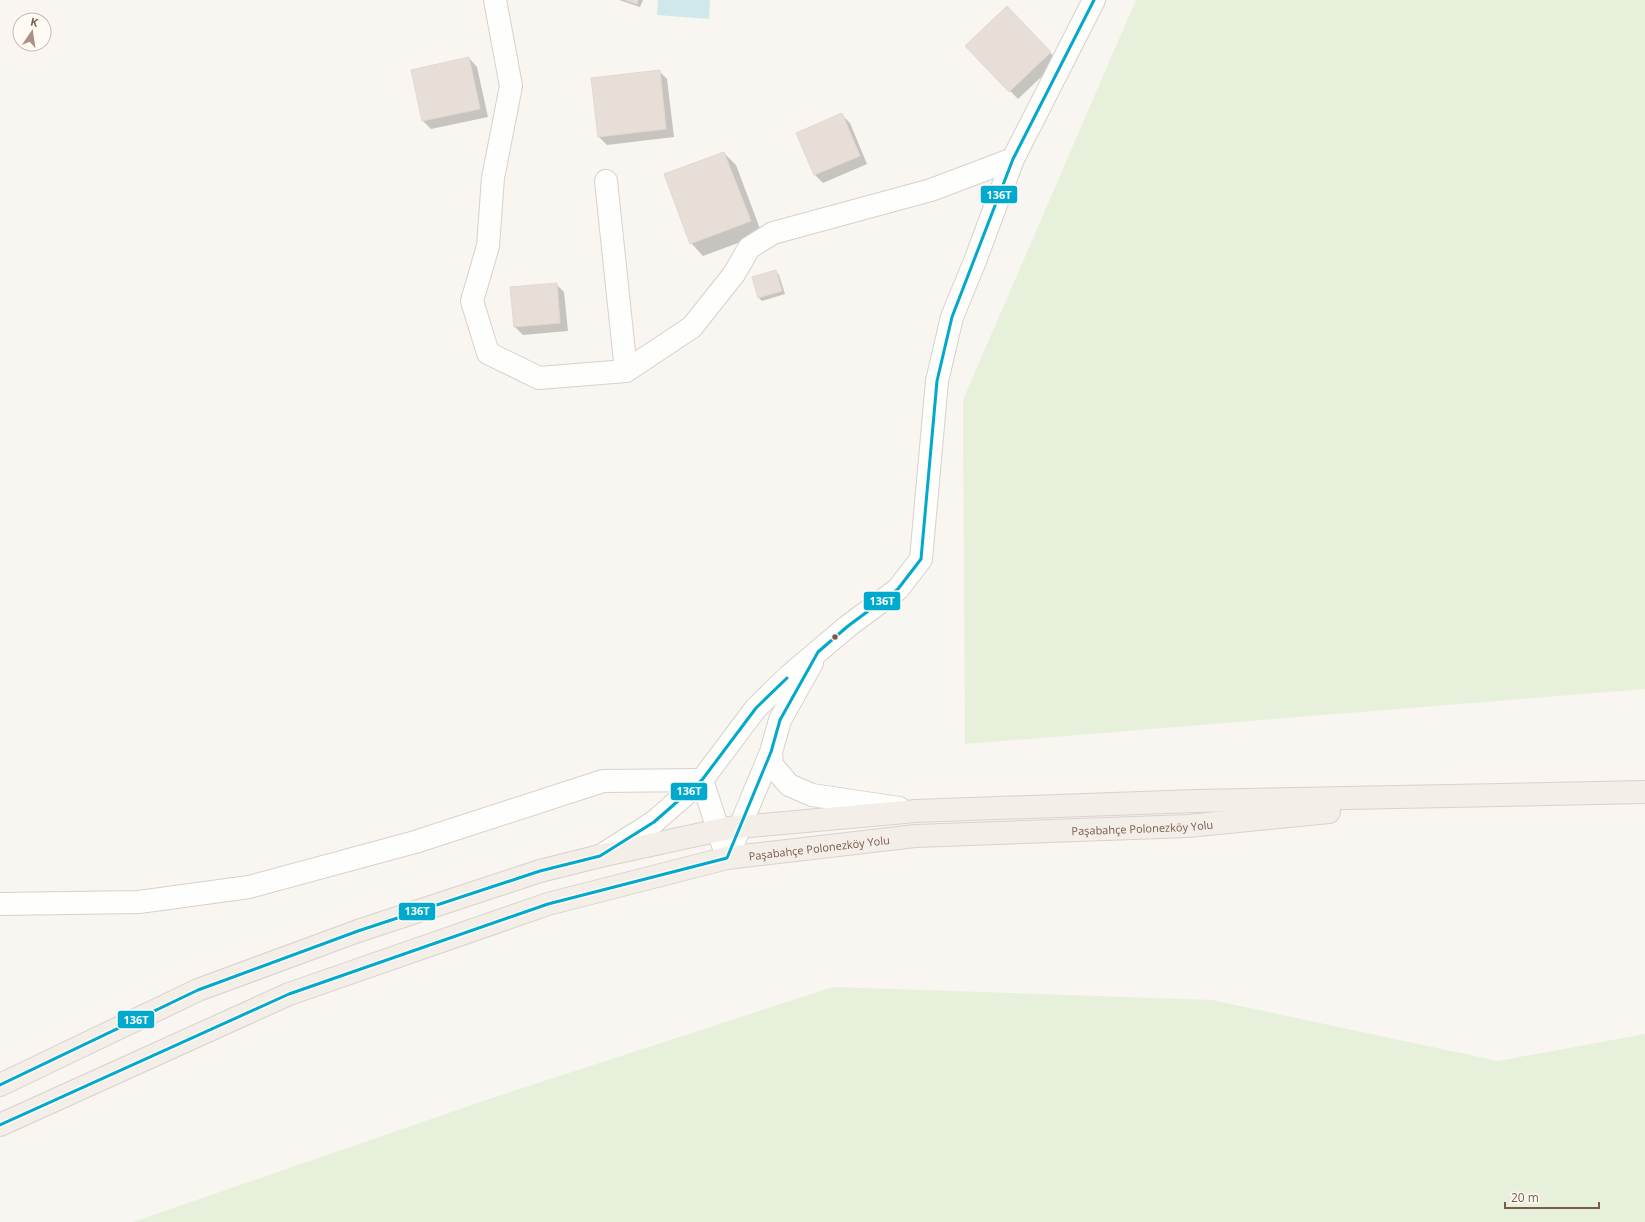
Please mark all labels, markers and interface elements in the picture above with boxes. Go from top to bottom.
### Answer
north arrow [12,12,52,52]
text: K [29,14,40,30]
line badge: 136T [980,185,1018,204]
text: 136T [986,187,1012,202]
line badge: 136T [863,591,901,611]
text: 136T [869,593,895,608]
unlabelled marker [830,632,840,642]
line badge: 136T [670,782,708,801]
text: 136T [676,783,702,798]
street label: Paşabahçe Polonezköy Yolu [1071,816,1214,838]
street label: Paşabahçe Polonezköy Yolu [748,832,890,863]
line badge: 136T [398,902,436,921]
text: 136T [404,903,430,918]
line badge: 136T [117,1010,155,1029]
text: 136T [123,1012,149,1027]
scale bar [1505,1184,1599,1210]
text: 20 m [1511,1189,1539,1206]

